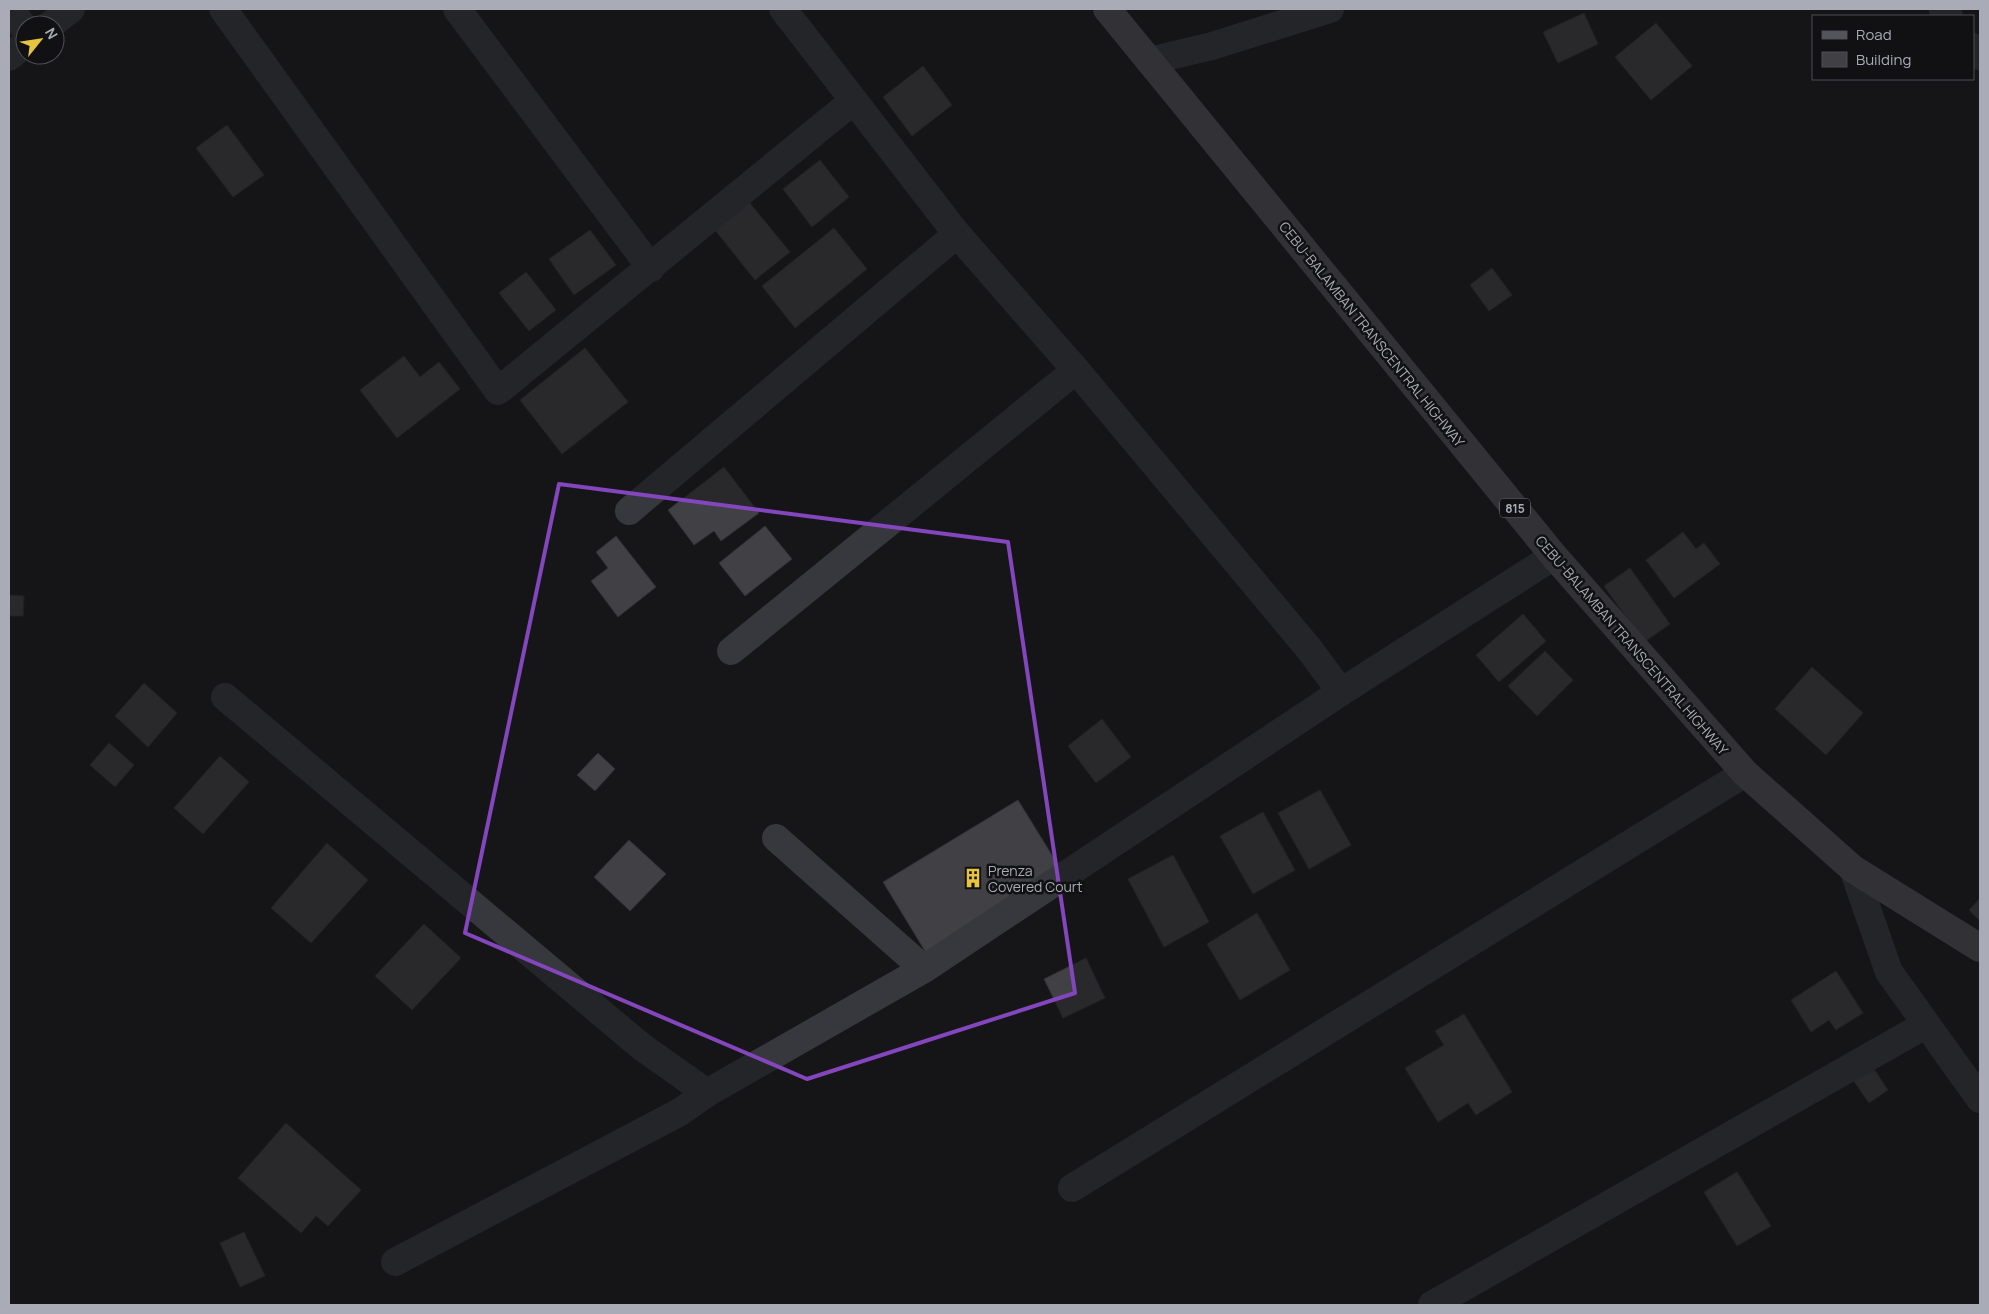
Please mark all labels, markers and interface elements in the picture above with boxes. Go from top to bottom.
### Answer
north arrow [15,15,65,65]
legend [1812,15,1974,80]
text: N [41,24,62,42]
text: Road [1856,24,1892,45]
text: Building [1856,49,1911,70]
street label: CEBU-BALAMBAN TRANSCENTRAL HIGHWAY [1275,217,1469,451]
road number: 815 [1500,498,1530,518]
street label: CEBU-BALAMBAN TRANSCENTRAL HIGHWAY [1531,531,1733,759]
place label: Prenza Covered Court [988,861,1083,896]
building icon: Prenza Covered Court [962,867,984,889]

